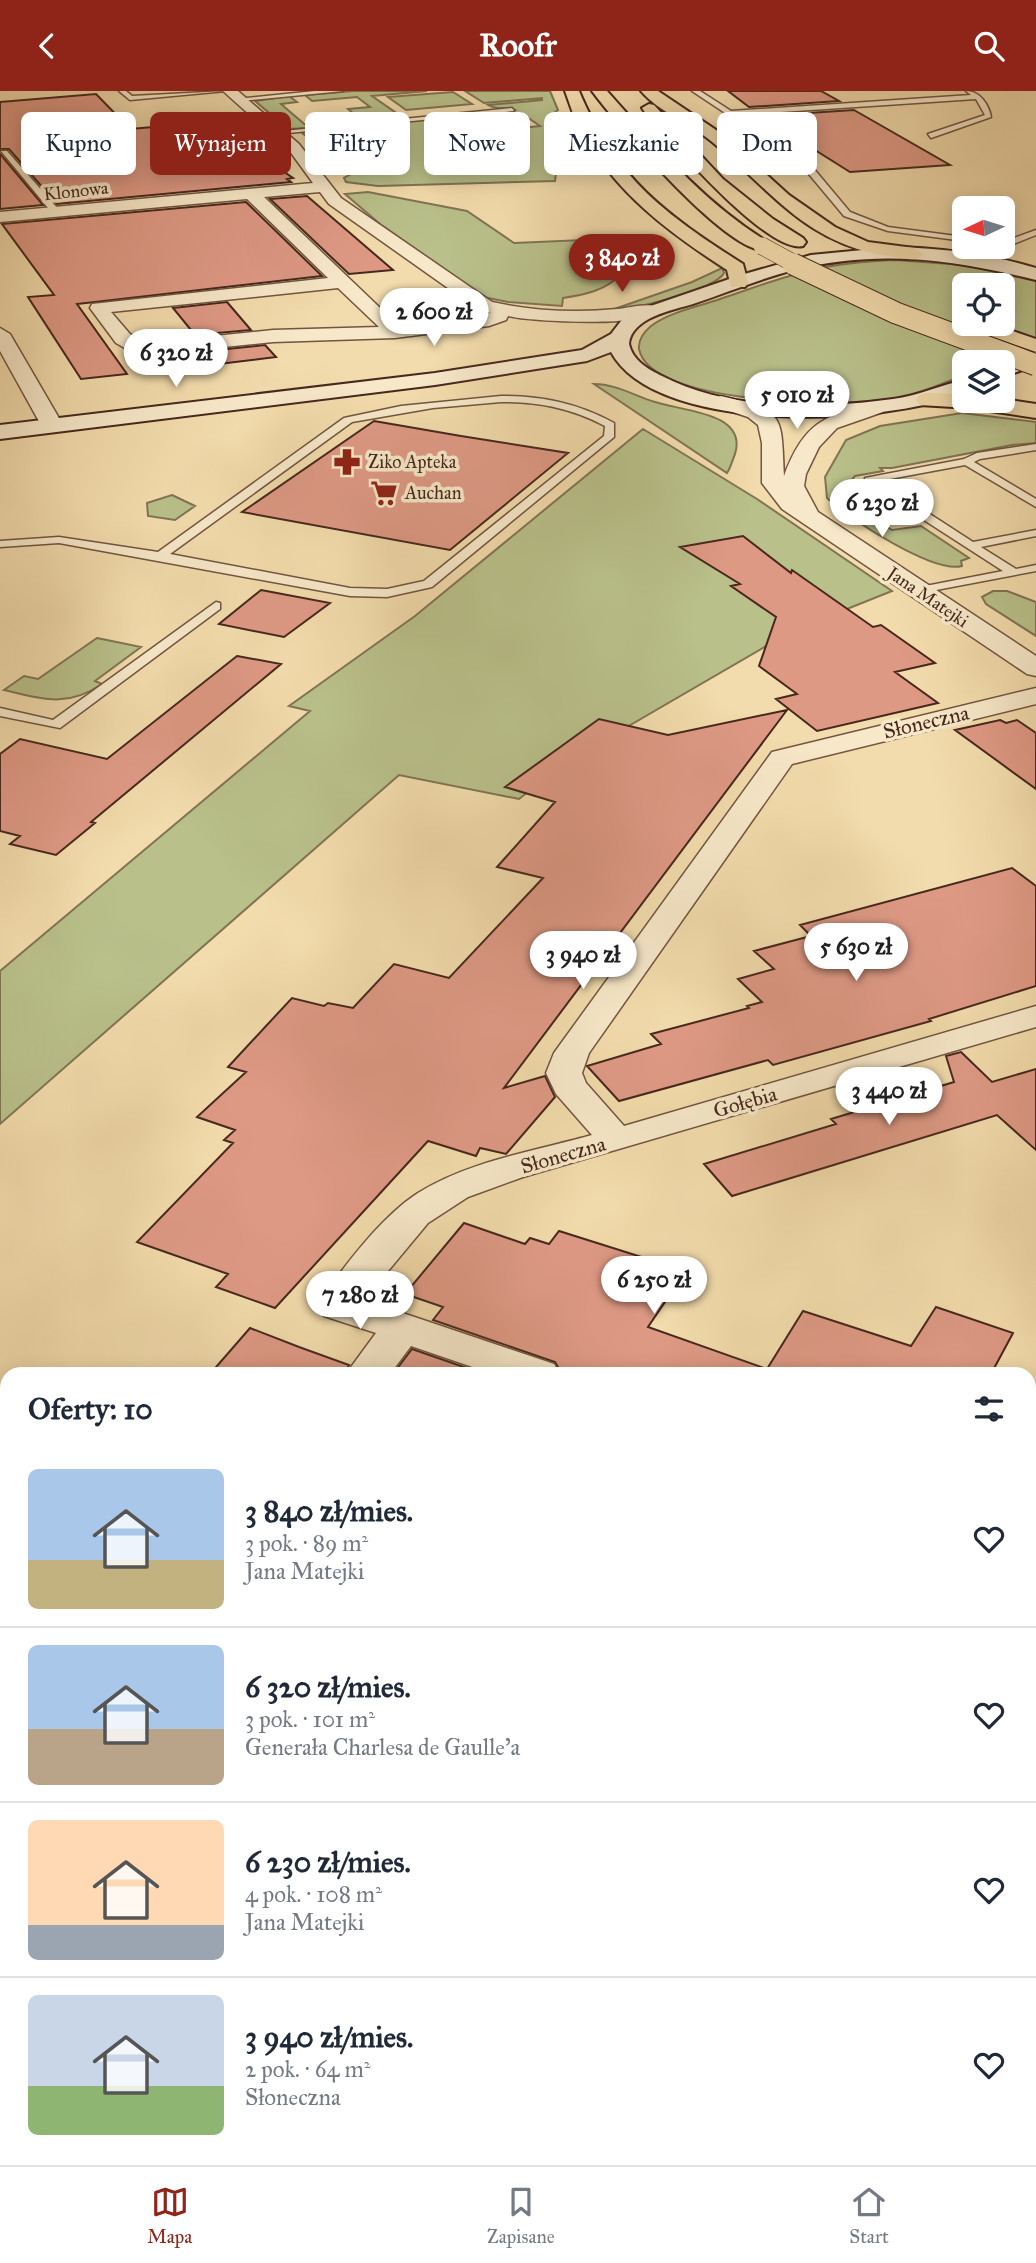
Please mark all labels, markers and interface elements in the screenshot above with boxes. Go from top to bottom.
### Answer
text: Roofr [479,26,557,65]
icon: back [28,27,66,65]
icon: search [970,27,1008,65]
chip: Kupno [21,112,136,175]
chip: Wynajem [150,112,291,175]
chip: Filtry [305,112,410,175]
chip: Nowe [424,112,530,175]
chip: Mieszkanie [544,112,703,175]
chip: Dom [717,112,817,175]
street label: Klonowa [43,177,110,205]
north arrow [952,196,1015,259]
map controls [952,196,1015,413]
pin: 3 840 zł [550,235,694,294]
text: 3 840 zł [585,243,659,271]
button: locate [952,273,1015,336]
pin: 2 600 zł [362,289,506,348]
text: 2 600 zł [396,297,472,325]
pin: 6 320 zł [104,329,248,389]
text: 6 320 zł [140,338,212,366]
button: layers [952,350,1015,413]
pin: 5 010 zł [725,371,869,431]
text: 5 010 zł [760,380,834,408]
pharmacy icon: Ziko Apteka [332,447,362,477]
place label: Ziko Apteka [368,451,457,473]
supermarket icon: Auchan [369,478,399,508]
pin: 6 230 zł [810,479,954,539]
place label: Auchan [404,482,462,504]
text: 6 230 zł [846,488,918,516]
street label: Jana Matejki [881,561,973,633]
street label: Słoneczna [881,699,972,744]
pin: 5 630 zł [784,923,928,983]
pin: 3 940 zł [511,932,655,991]
text: 5 630 zł [820,932,892,960]
text: 3 940 zł [546,940,620,968]
pin: 3 440 zł [817,1067,961,1127]
text: 3 440 zł [852,1076,926,1104]
street label: Gołębia [710,1080,780,1123]
street label: Słoneczna [517,1130,609,1180]
pin: 6 250 zł [582,1257,726,1316]
text: 6 250 zł [617,1265,691,1293]
pin: 7 280 zł [288,1271,432,1331]
text: 7 280 zł [322,1280,398,1308]
icon: filters [970,1390,1008,1428]
text: Oferty: 10 [28,1391,153,1427]
text: 3 840 zł/mies. [245,1493,413,1529]
icon: home [84,1497,168,1581]
icon: heart [970,1520,1008,1558]
text: 3 pok. · 89 m² [245,1529,368,1557]
text: Jana Matejki [245,1557,364,1585]
text: 6 320 zł/mies. [245,1669,411,1705]
icon: home [84,1673,168,1757]
icon: heart [970,1696,1008,1734]
text: 3 pok. · 101 m² [245,1705,375,1733]
text: Generała Charlesa de Gaulle'a [245,1733,520,1761]
text: 6 230 zł/mies. [245,1844,411,1880]
icon: home [84,1848,168,1932]
icon: heart [970,1871,1008,1909]
text: 4 pok. · 108 m² [245,1880,382,1908]
text: Jana Matejki [245,1908,364,1936]
text: 3 940 zł/mies. [245,2019,413,2055]
icon: home [84,2023,168,2107]
icon: heart [970,2046,1008,2084]
text: 2 pok. · 64 m² [245,2055,370,2083]
text: Słoneczna [245,2083,341,2111]
tab: Mapa [147,2183,192,2248]
tab: Zapisane [487,2183,555,2248]
tab: Start [849,2183,889,2248]

